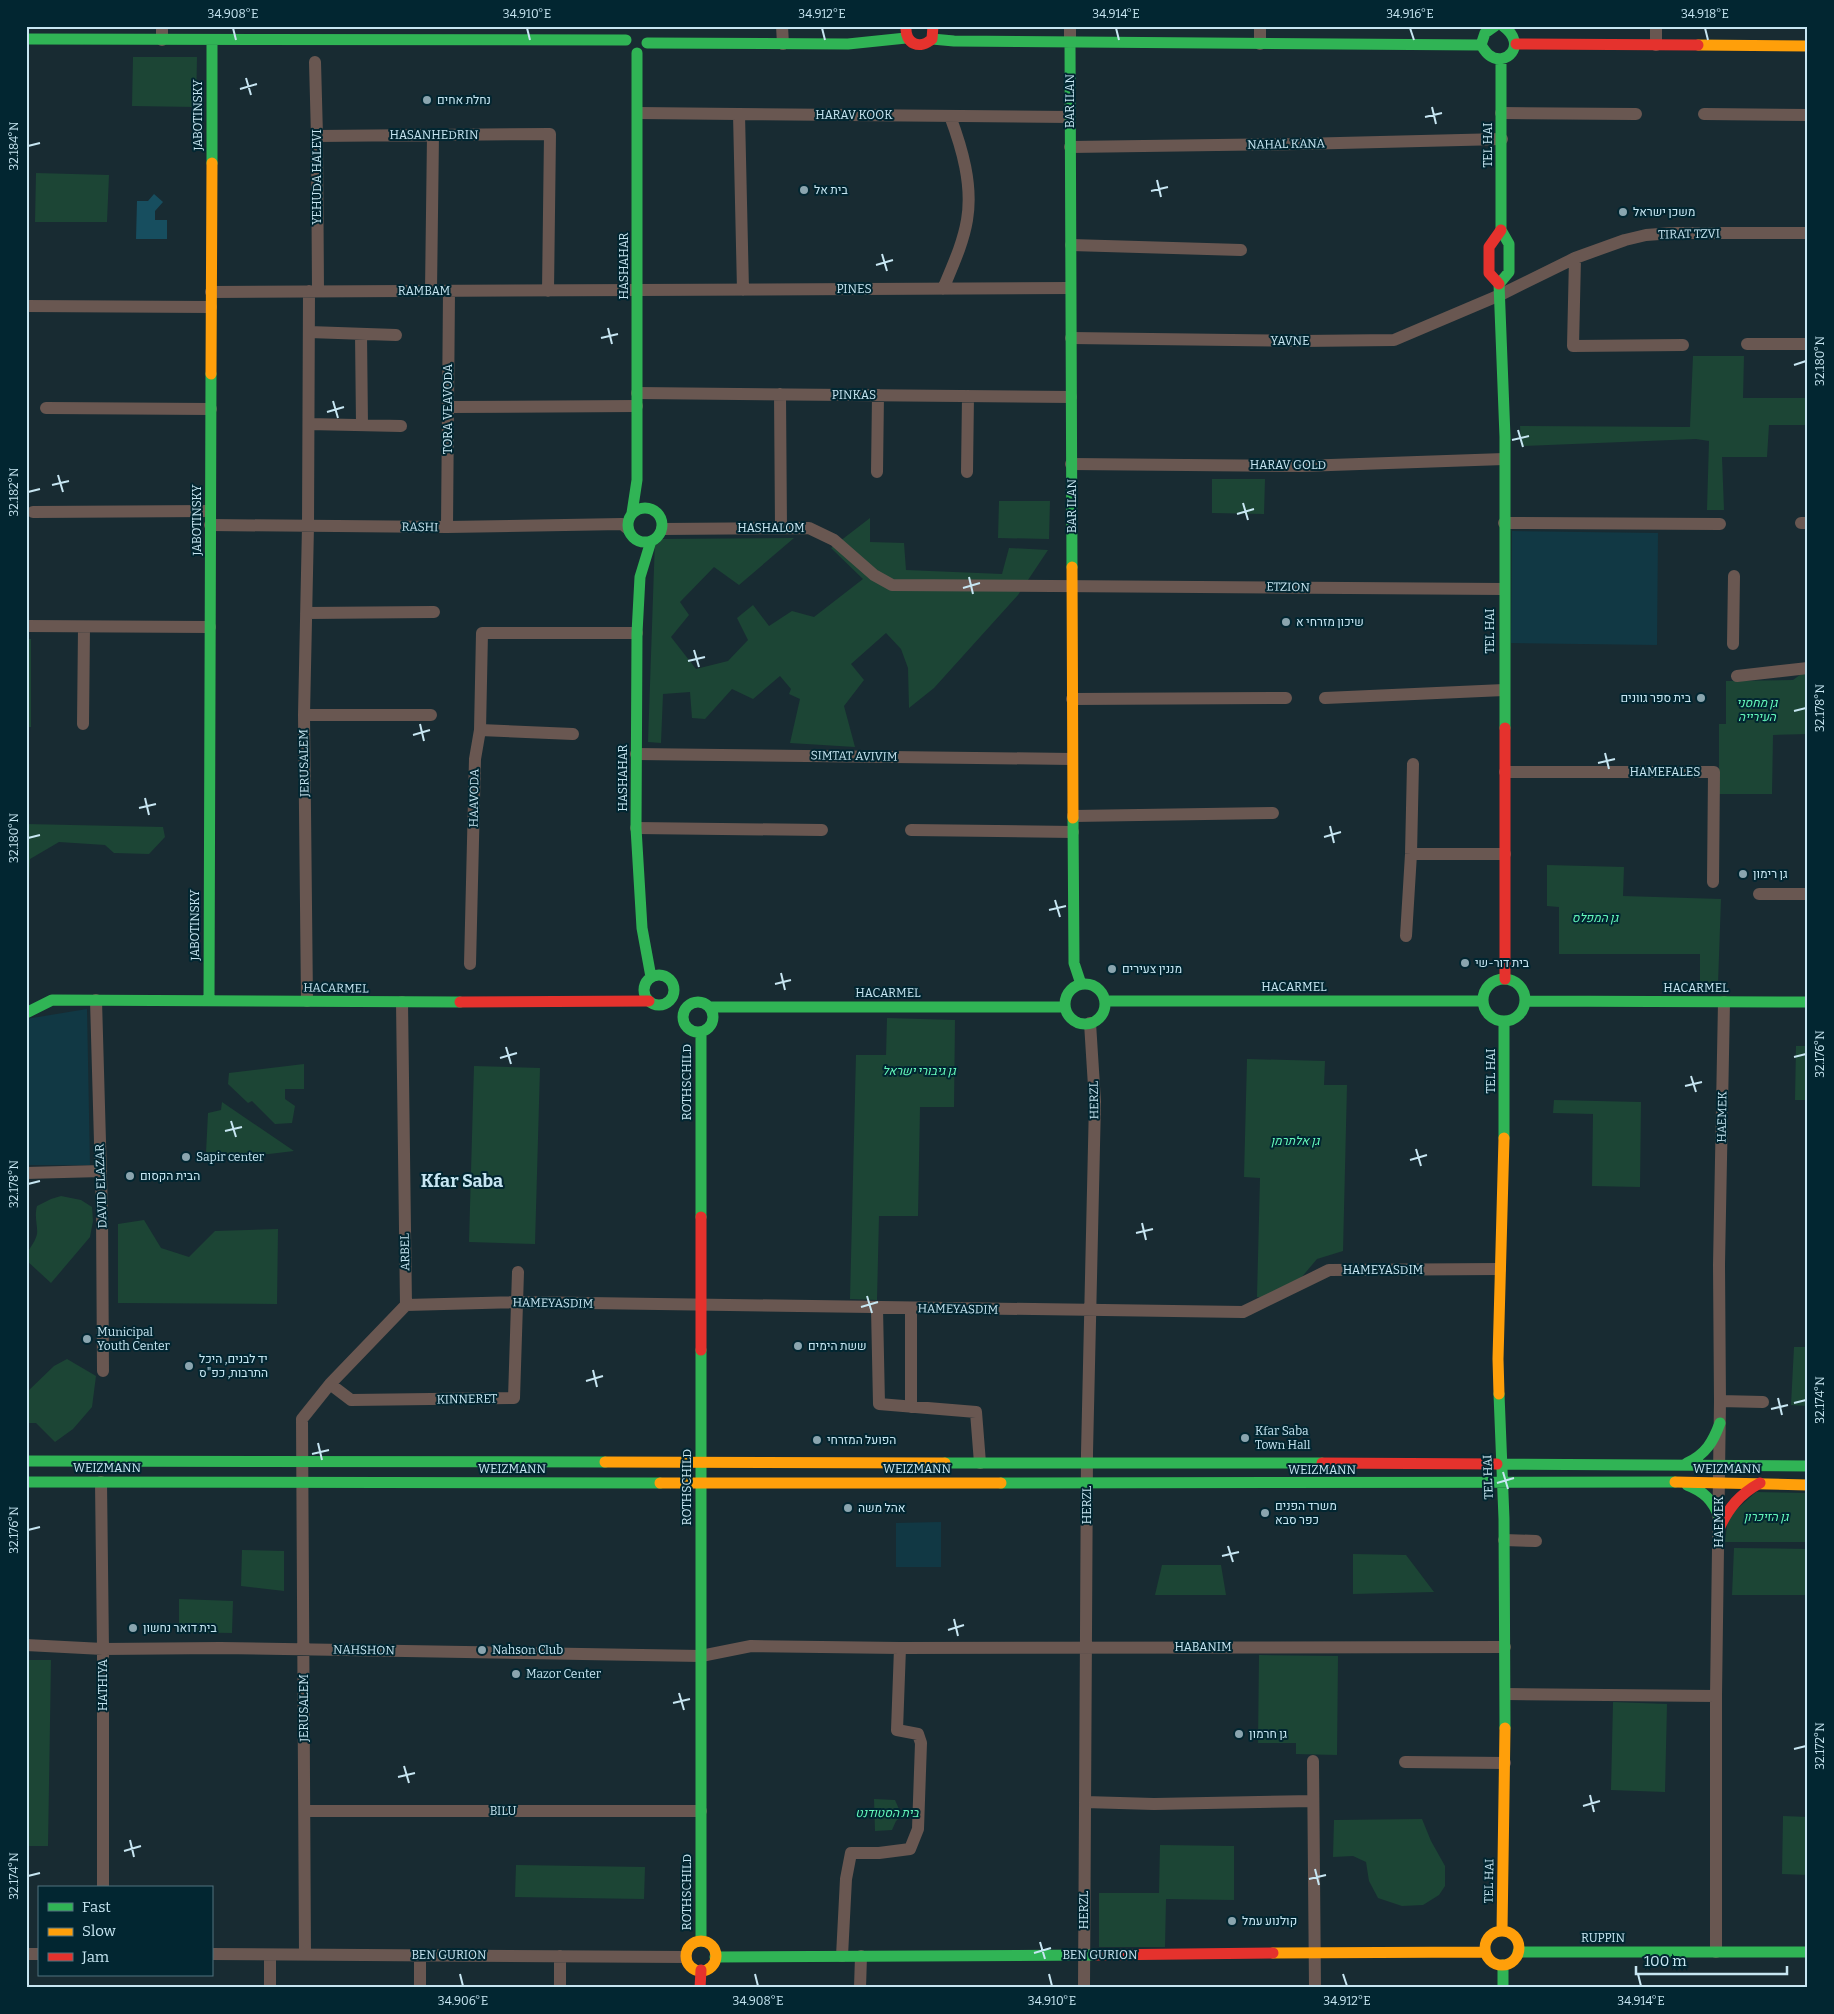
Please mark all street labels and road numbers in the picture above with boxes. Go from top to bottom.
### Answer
street label: BAR ILAN [1063,74,1077,128]
street label: JABOTINSKY [191,79,205,151]
street label: HARAV KOOK [815,108,893,122]
street label: TEL HAI [1481,123,1495,167]
street label: HASANHEDRIN [390,128,479,142]
street label: YEHUDA HALEVI [310,129,324,225]
street label: NAHAL KANA [1247,136,1326,152]
street label: TIRAT TZVI [1658,226,1720,242]
street label: HASHAHAR [617,232,631,299]
street label: PINES [836,282,872,296]
street label: RAMBAM [398,284,451,298]
street label: YAVNE [1270,334,1310,348]
street label: TORA VEAVODA [441,363,455,454]
street label: PINKAS [832,388,876,402]
street label: HARAV GOLD [1250,458,1326,472]
street label: BAR ILAN [1065,479,1079,533]
street label: JABOTINSKY [190,484,204,556]
street label: RASHI [402,520,438,534]
street label: HASHALOM [737,521,805,535]
street label: ETZION [1266,580,1310,594]
street label: TEL HAI [1483,609,1497,653]
street label: JERUSALEM [296,729,312,798]
street label: HASHAHAR [616,744,630,811]
street label: SIMTAT AVIVIM [810,748,898,764]
street label: HAMEFALES [1630,765,1700,779]
street label: HAAVODA [466,768,482,827]
street label: JABOTINSKY [188,889,202,961]
street label: HACARMEL [303,980,369,996]
street label: HACARMEL [1261,980,1327,994]
street label: HACARMEL [1663,981,1729,995]
street label: HACARMEL [855,986,921,1000]
street label: ROTHSCHILD [680,1044,694,1120]
street label: TEL HAI [1484,1049,1498,1093]
street label: HERZL [1087,1080,1101,1119]
street label: HAEMEK [1715,1091,1729,1143]
street label: DAVID ELAZAR [93,1144,109,1228]
street label: ARBEL [398,1233,412,1271]
street label: HAMEYASDIM [1343,1263,1424,1277]
street label: HAMEYASDIM [513,1295,594,1311]
street label: HAMEYASDIM [918,1301,999,1317]
street label: KINNERET [437,1391,497,1407]
street label: ROTHSCHILD [680,1449,694,1525]
street label: TEL HAI [1480,1454,1496,1500]
street label: WEIZMANN [73,1461,142,1475]
street label: WEIZMANN [478,1462,547,1476]
street label: WEIZMANN [883,1462,952,1476]
street label: WEIZMANN [1693,1462,1762,1476]
street label: WEIZMANN [1288,1463,1357,1477]
street label: HERZL [1080,1485,1094,1524]
street label: HAEMEK [1712,1496,1726,1548]
street label: HABANIM [1174,1640,1232,1654]
street label: NAHSHON [333,1642,395,1658]
street label: HATHIYA [96,1658,110,1711]
street label: JERUSALEM [297,1674,311,1743]
street label: BILU [490,1804,516,1818]
street label: ROTHSCHILD [680,1854,694,1930]
street label: TEL HAI [1482,1858,1496,1904]
street label: HERZL [1077,1890,1091,1929]
street label: RUPPIN [1581,1931,1626,1945]
street label: BEN GURION [411,1948,487,1962]
street label: BEN GURION [1062,1948,1138,1962]

